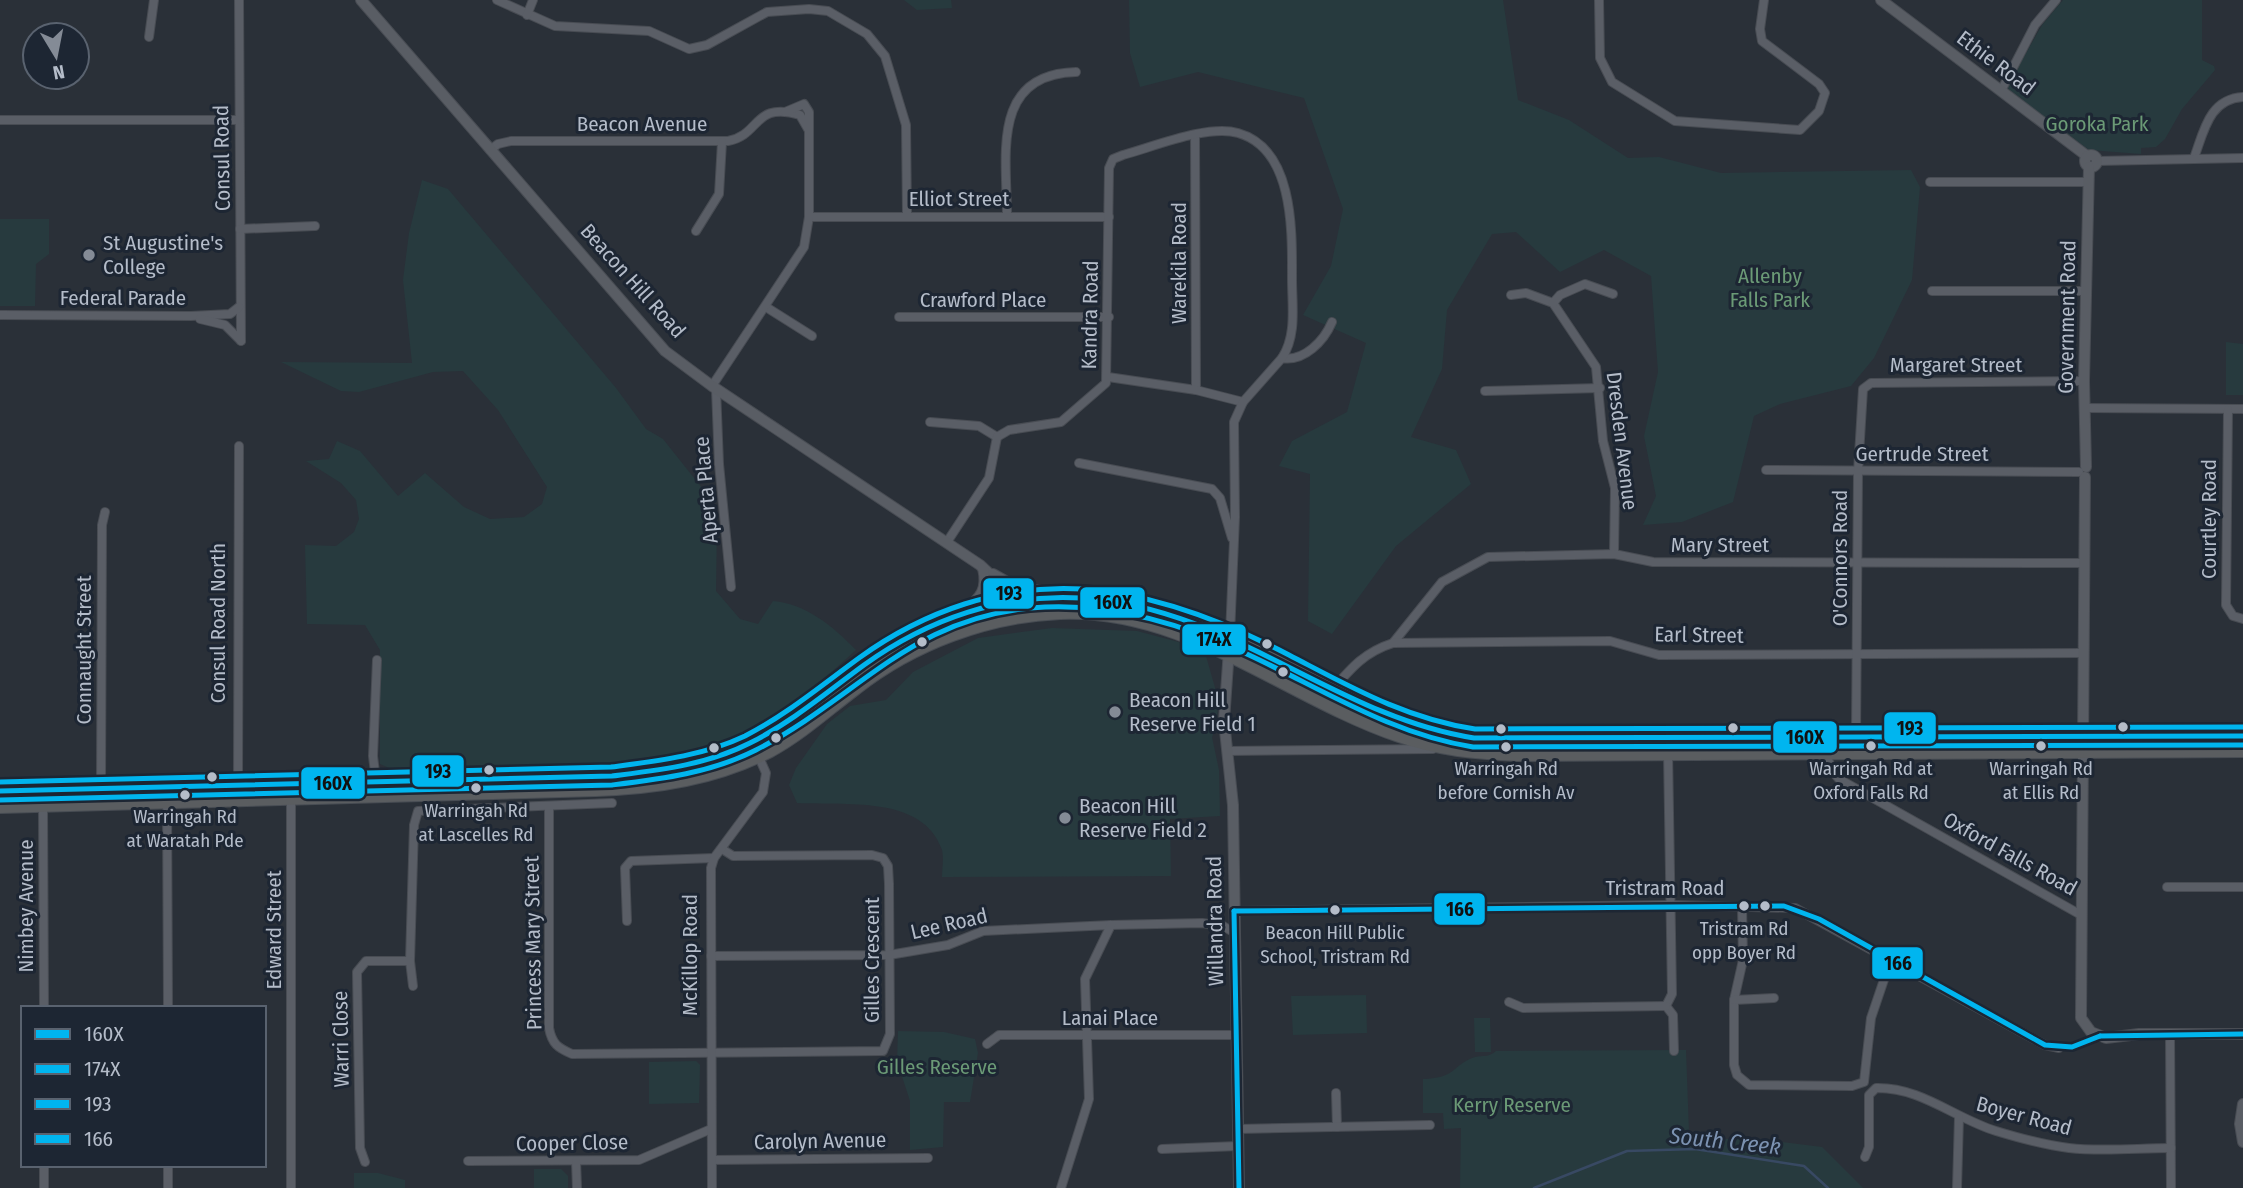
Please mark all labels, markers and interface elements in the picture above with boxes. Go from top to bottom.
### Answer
north arrow [21,21,91,91]
street label: Ethie Road [1952,25,2040,101]
text: N [51,60,66,85]
street label: Consul Road [208,105,236,211]
street label: Beacon Avenue [577,111,707,137]
park label: Goroka Park [2046,111,2149,137]
street label: Elliot Street [909,186,1009,212]
street label: Warekila Road [1166,202,1192,324]
street label: Beacon Hill Road [575,218,691,344]
place label: St Augustine's College [103,230,223,280]
street label: Government Road [2053,240,2081,394]
marker: St Augustine's College [81,247,97,263]
street label: Kandra Road [1076,260,1104,370]
park label: Allenby Falls Park [1730,263,1810,313]
street label: Federal Parade [60,285,186,311]
street label: Crawford Place [920,287,1046,313]
street label: Margaret Street [1890,352,2022,378]
street label: Dresden Avenue [1601,370,1643,512]
street label: Aperta Place [688,435,724,545]
street label: Gertrude Street [1855,441,1989,467]
street label: Courtley Road [2196,459,2222,579]
street label: O'Connors Road [1827,490,1853,626]
street label: Mary Street [1671,532,1769,558]
street label: Consul Road North [205,543,231,703]
street label: Connaught Street [71,575,97,725]
line badge: 193 [982,577,1035,610]
text: 193 [996,582,1022,605]
line badge: 160X [1079,586,1146,619]
text: 160X [1094,591,1133,614]
street label: Earl Street [1654,621,1744,649]
line badge: 174X [1181,623,1247,656]
text: 174X [1196,628,1233,651]
unlabelled marker [915,635,929,649]
unlabelled marker [1260,637,1274,651]
unlabelled marker [1276,665,1290,679]
place label: Beacon Hill Reserve Field 1 [1129,687,1256,737]
marker: Beacon Hill Reserve Field 1 [1107,704,1123,720]
line badge: 193 [1883,711,1937,745]
text: 193 [1897,717,1923,740]
line badge: 160X [1772,720,1838,754]
unlabelled marker [2116,720,2130,734]
unlabelled marker [1726,721,1740,735]
unlabelled marker [1494,722,1508,736]
text: 160X [1786,726,1825,749]
unlabelled marker [769,731,783,745]
marker: Warringah Rd at Oxford Falls Rd [1864,739,1878,753]
marker: Warringah Rd at Ellis Rd [2034,739,2048,753]
marker: Warringah Rd before Cornish Av [1499,740,1513,754]
unlabelled marker [707,741,721,755]
line badge: 193 [411,754,465,788]
place label: Warringah Rd before Cornish Av [1438,757,1575,804]
place label: Warringah Rd at Oxford Falls Rd [1809,757,1934,804]
place label: Warringah Rd at Ellis Rd [1989,757,2093,804]
text: 193 [425,760,451,783]
unlabelled marker [482,763,496,777]
line badge: 160X [300,766,366,800]
unlabelled marker [205,770,219,784]
text: 160X [314,772,353,795]
marker: Warringah Rd at Lascelles Rd [469,781,483,795]
marker: Warringah Rd at Waratah Pde [178,788,192,802]
place label: Beacon Hill Reserve Field 2 [1079,793,1207,843]
place label: Warringah Rd at Lascelles Rd [419,799,533,846]
place label: Warringah Rd at Waratah Pde [126,805,244,852]
street label: Oxford Falls Road [1939,807,2081,901]
marker: Beacon Hill Reserve Field 2 [1057,810,1073,826]
street label: Nimbey Avenue [13,839,39,973]
street label: Princess Mary Street [518,855,548,1030]
street label: Willandra Road [1201,856,1229,986]
street label: Edward Street [261,870,287,990]
street label: Tristram Road [1605,875,1725,901]
line badge: 166 [1433,892,1486,926]
street label: McKillop Road [677,894,703,1016]
street label: Gilles Crescent [859,897,885,1023]
text: 166 [1446,898,1474,921]
marker: Tristram Rd opp Boyer Rd [1737,899,1751,913]
unlabelled marker [1758,899,1772,913]
street label: Lee Road [908,903,990,945]
marker: Beacon Hill Public School, Tristram Rd [1328,903,1342,917]
place label: Tristram Rd opp Boyer Rd [1692,917,1796,964]
place label: Beacon Hill Public School, Tristram Rd [1260,921,1410,968]
line badge: 166 [1871,946,1924,980]
text: 166 [1884,952,1912,975]
street label: Warri Close [327,990,355,1088]
street label: Lanai Place [1062,1005,1158,1031]
legend [21,1006,266,1167]
text: 160X [84,1021,124,1047]
park label: Gilles Reserve [877,1054,997,1080]
text: 174X [84,1056,121,1082]
text: 193 [84,1091,111,1117]
street label: Boyer Road [1973,1091,2075,1141]
park label: Kerry Reserve [1453,1092,1571,1118]
water label: South Creek [1667,1121,1782,1161]
text: 166 [84,1126,113,1152]
street label: Carolyn Avenue [754,1127,886,1155]
street label: Cooper Close [516,1129,628,1157]

